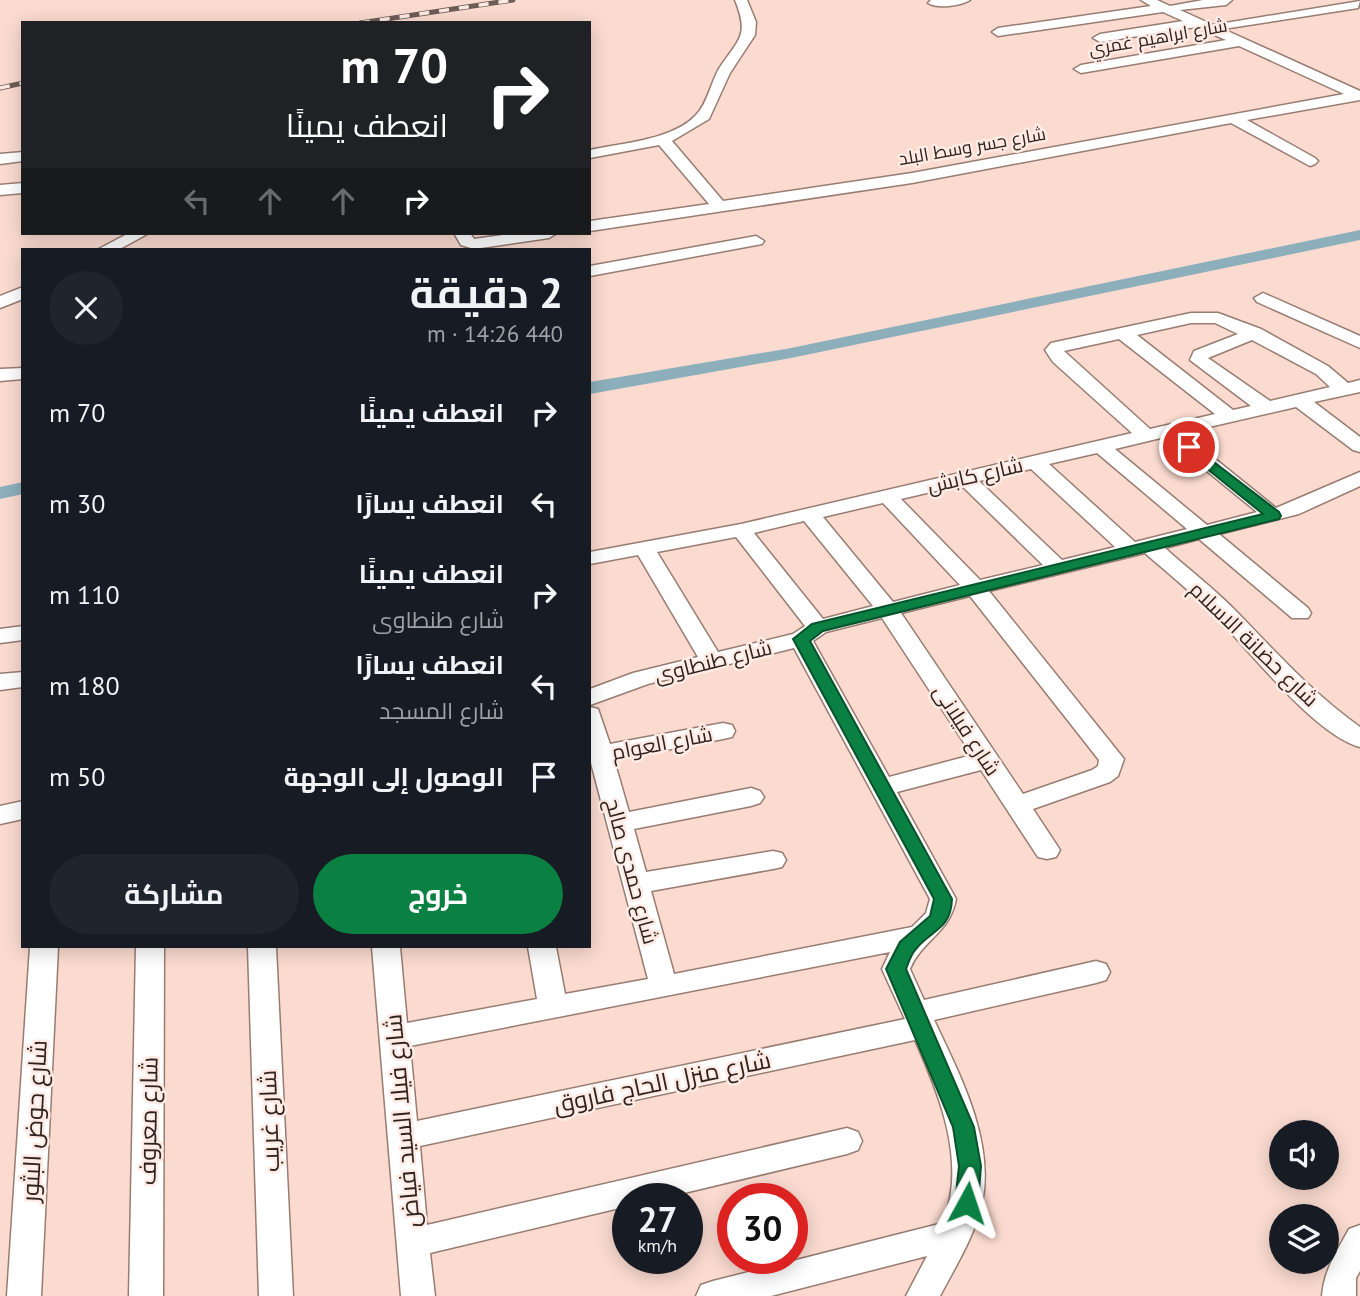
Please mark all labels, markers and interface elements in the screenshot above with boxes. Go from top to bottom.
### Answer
street label: شارع ابراهيم غمري [1087,14,1230,63]
text: 70 m [341,33,448,97]
icon: right [472,49,563,140]
text: انعطف يمينًا [286,104,448,146]
street label: شارع جسر وسط البلد [897,122,1048,171]
icon: left [178,182,216,220]
icon: ahead [251,182,289,220]
icon: ahead [324,182,362,220]
icon: right [397,182,435,220]
text: 2 دقيقة [410,265,563,320]
button: close [49,271,123,345]
text: 440 m · 14:26 [427,319,563,348]
icon: right [525,394,563,432]
text: 70 m [49,396,105,429]
text: انعطف يمينًا [359,396,504,429]
pin [1159,417,1219,477]
icon: arrive [1170,428,1208,466]
street label: شارع كابش [925,451,1026,500]
icon: left [525,485,563,523]
text: 30 m [49,487,105,520]
text: انعطف يسارًا [356,487,504,520]
text: انعطف يمينًا [359,557,504,590]
icon: right [525,576,563,614]
street label: شارع حضانة الاسلام [1183,576,1324,713]
text: 110 m [49,578,120,611]
text: شارع طنطاوى [372,605,504,634]
street label: شارع طنطاوى [651,633,775,690]
text: انعطف يسارًا [356,648,504,681]
icon: left [525,667,563,705]
text: 180 m [49,669,120,702]
street label: شارع فيلانى [927,679,1006,781]
text: شارع المسجد [379,696,504,725]
street label: شارع العوام [609,720,715,767]
icon: arrive [525,758,563,796]
text: 50 m [49,760,105,793]
text: الوصول إلى الوجهة [284,760,504,793]
street label: شارع حمدى صالح [599,795,664,947]
button: مشاركة [49,854,299,934]
button: خروج [313,854,563,934]
street label: شارع فيلا السيد فياض [377,1013,428,1229]
street label: شارع حوض البثور [14,1039,55,1205]
street label: شارع منزل الحاج فاروق [550,1044,774,1121]
street label: شارع معروف [131,1056,166,1186]
street label: شارع غريب [252,1069,287,1173]
map controls [1269,1120,1339,1274]
button: sound [1269,1120,1339,1190]
position arrow [930,1166,1004,1240]
speed limit sign: 30 [717,1183,808,1274]
text: 27 [638,1196,677,1242]
button: layers [1269,1204,1339,1274]
text: km/h [638,1234,677,1257]

